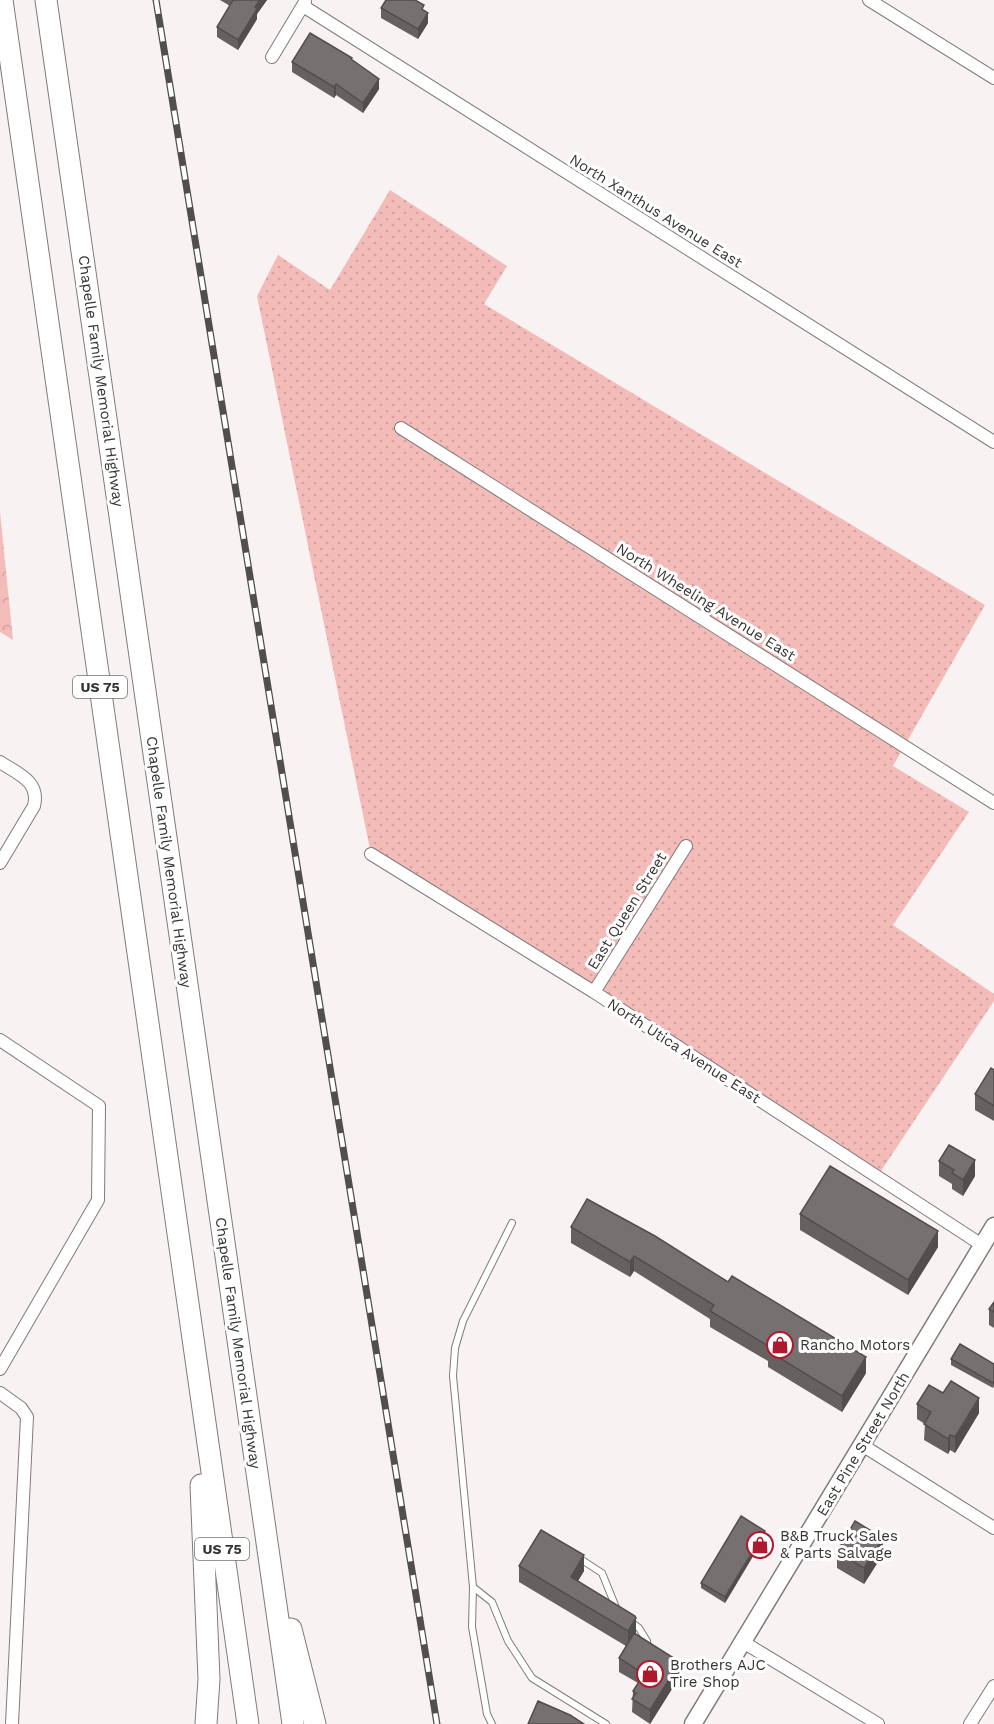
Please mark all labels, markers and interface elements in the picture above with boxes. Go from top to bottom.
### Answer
street label: North Xanthus Avenue East [566,150,746,272]
street label: Chapelle Family Memorial Highway [74,254,128,508]
street label: North Wheeling Avenue East [613,539,799,665]
road number: US 75 [73,676,127,698]
street label: Chapelle Family Memorial Highway [142,735,196,989]
street label: East Queen Street [584,849,671,973]
street label: North Utica Avenue East [604,995,764,1108]
street label: Chapelle Family Memorial Highway [211,1216,265,1470]
shop icon: Rancho Motors [765,1330,795,1360]
place label: Rancho Motors [800,1336,910,1354]
street label: East Pine Street North [813,1369,913,1519]
place label: B&B Truck Sales & Parts Salvage [780,1527,898,1562]
shop icon: B&B Truck Sales & Parts Salvage [745,1530,775,1560]
road number: US 75 [195,1538,249,1560]
place label: Brothers AJC Tire Shop [670,1656,766,1691]
shop icon: Brothers AJC Tire Shop [635,1659,665,1689]

